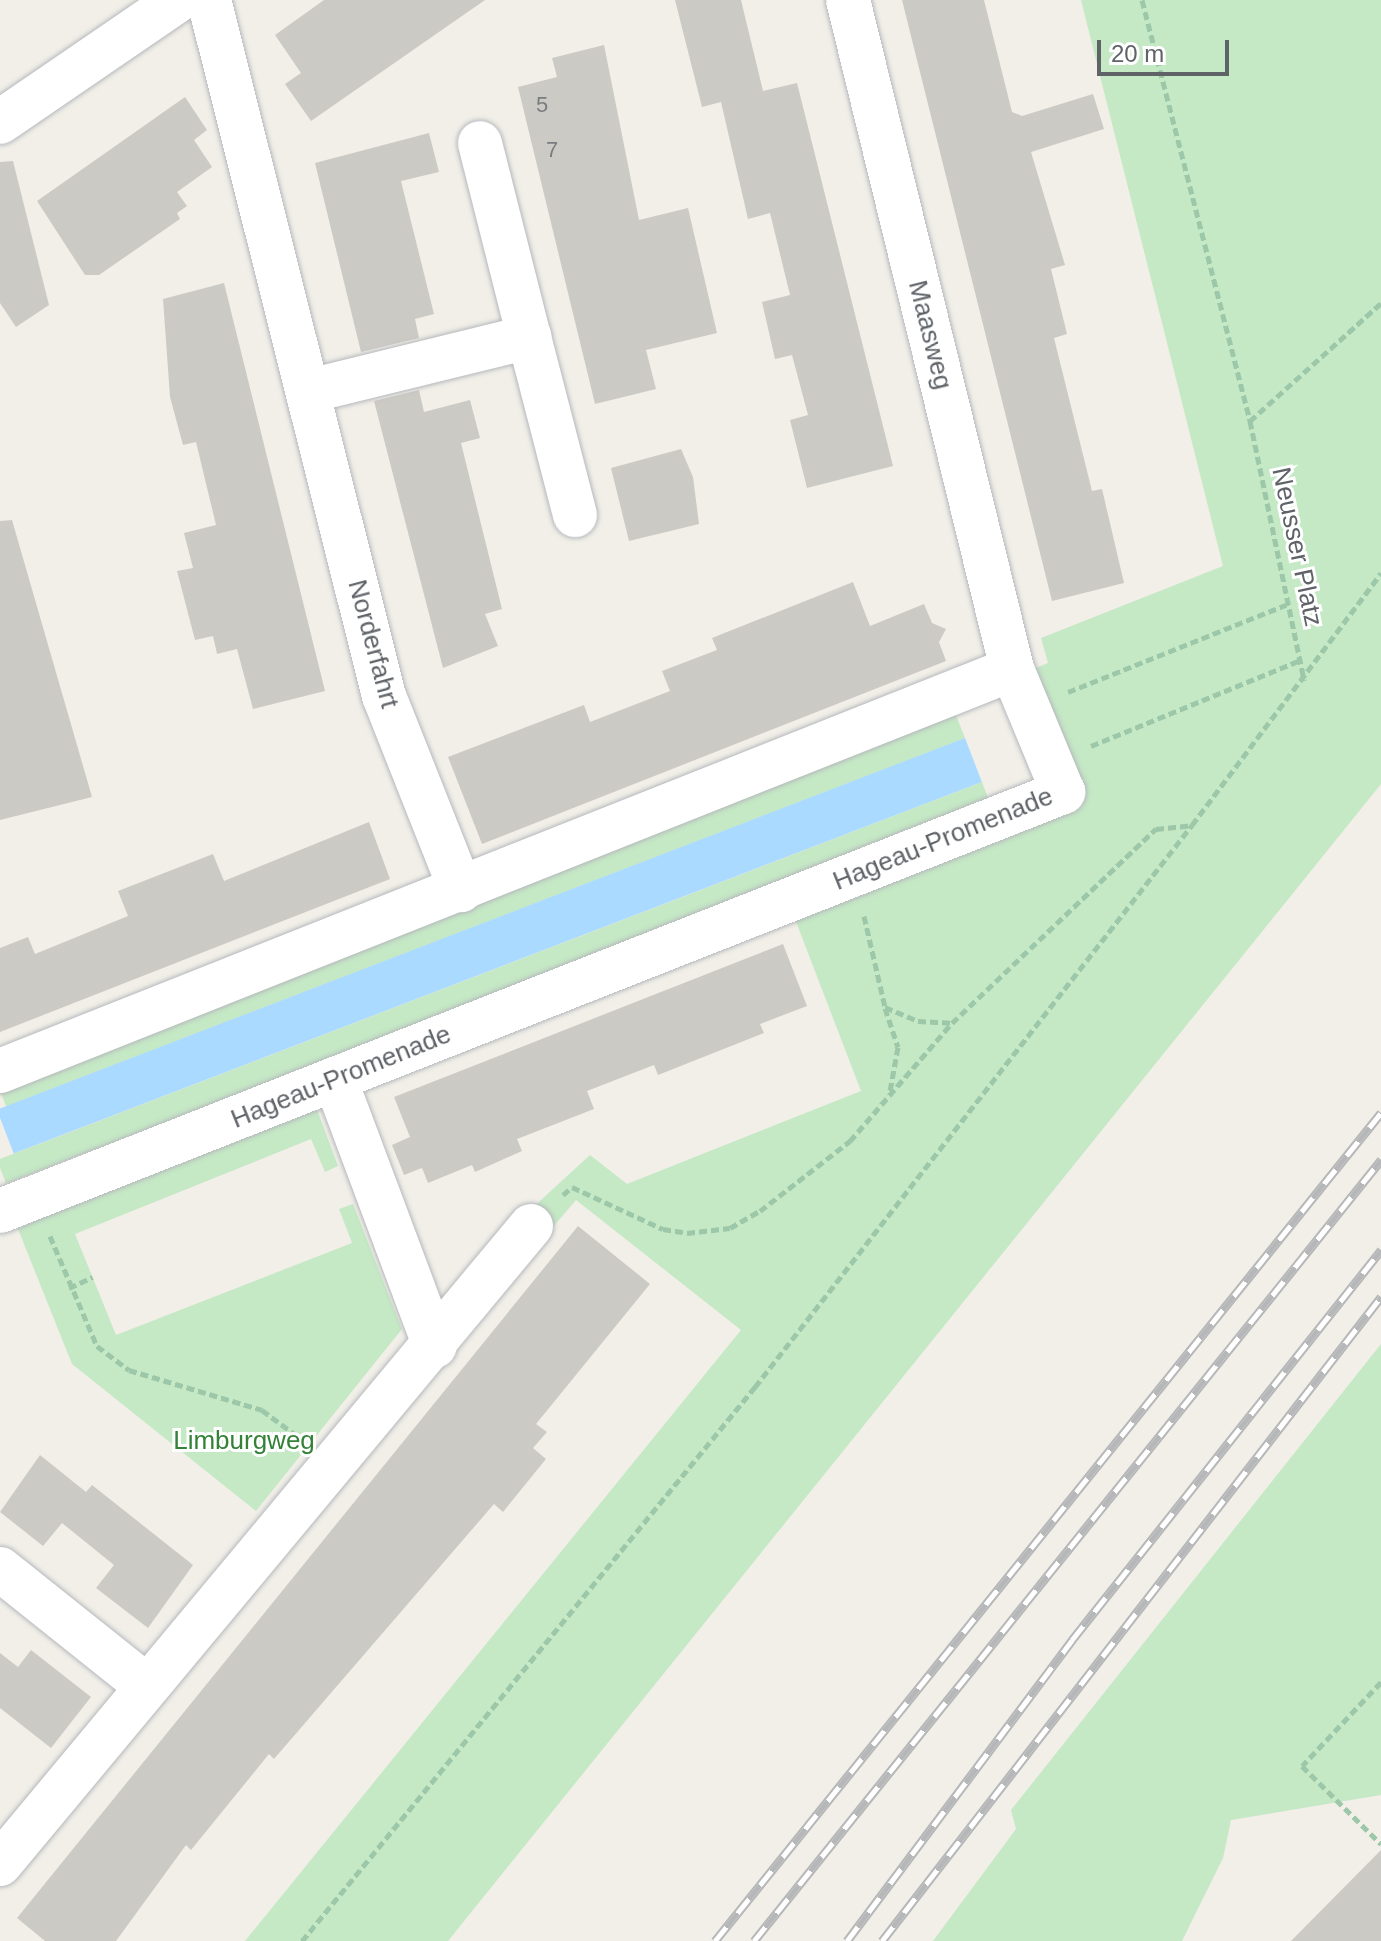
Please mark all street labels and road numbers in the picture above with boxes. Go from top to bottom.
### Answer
street label: Maasweg [901,277,959,393]
street label: Neusser Platz [1265,465,1329,629]
street label: Norderfahrt [341,576,405,712]
street label: Hageau-Promenade [829,781,1057,897]
street label: Hageau-Promenade [227,1019,455,1135]

